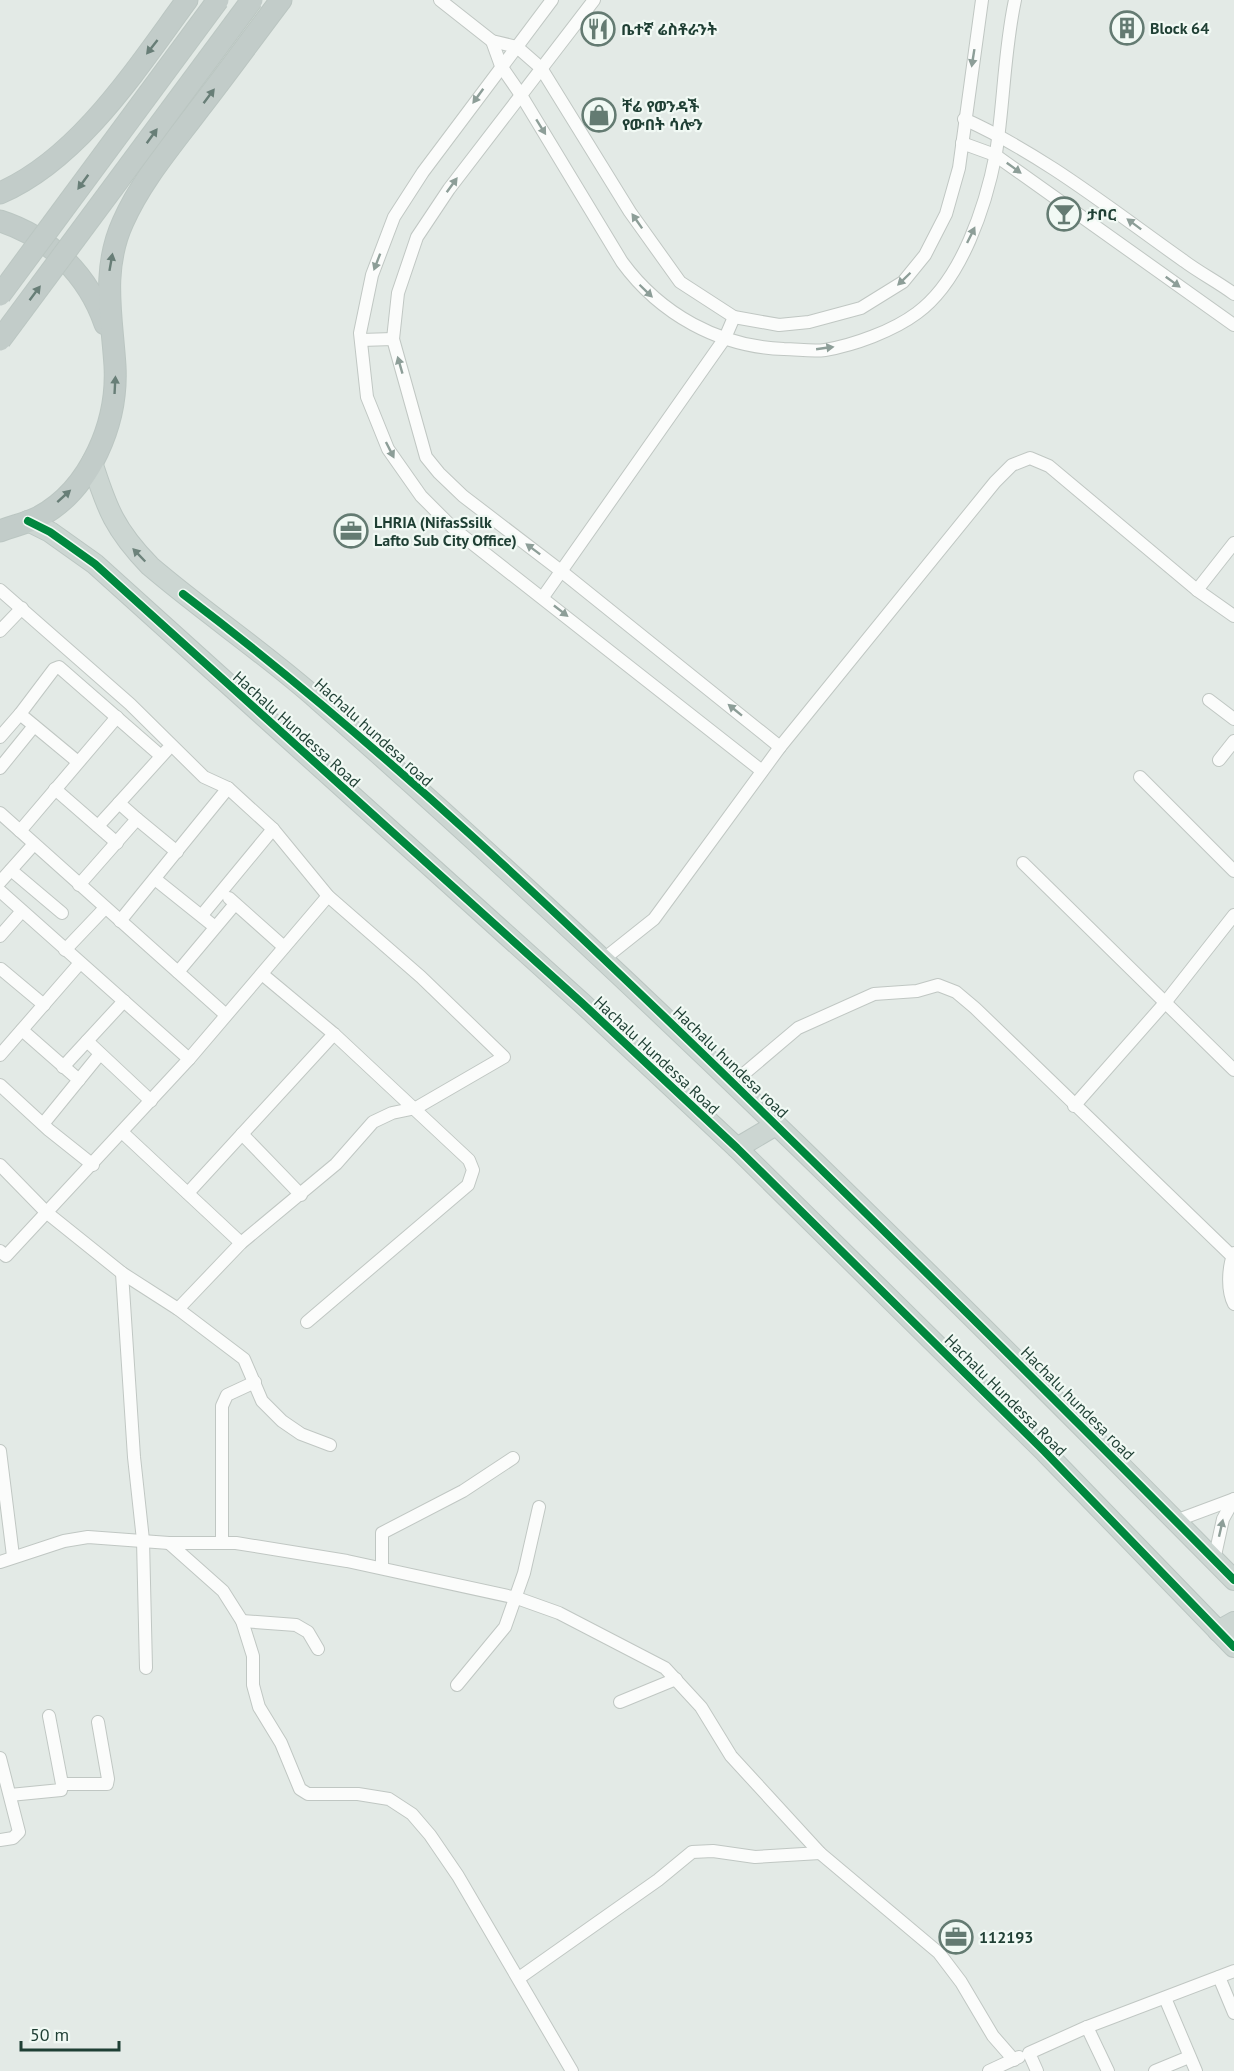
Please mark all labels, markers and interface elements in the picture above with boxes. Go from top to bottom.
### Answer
building icon: Block 64 [1109,10,1145,46]
restaurant icon: ቤተኛ ሬስቶራንት [580,11,616,47]
place label: Block 64 [1150,18,1209,38]
place label: ቤተኛ ሬስቶራንት [621,19,717,39]
one-way arrow [146,39,158,54]
one-way arrow [969,48,978,67]
one-way arrow [203,88,215,104]
one-way arrow [472,88,484,104]
place label: ቸሬ የወንዳች የውበት ሳሎን [622,96,703,134]
shop icon: ቸሬ የወንዳች የውበት ሳሎን [581,97,617,133]
one-way arrow [536,119,547,135]
one-way arrow [145,129,157,144]
one-way arrow [1005,162,1021,174]
one-way arrow [77,174,89,190]
one-way arrow [446,178,458,194]
bar icon: ታቦር [1046,196,1082,232]
place label: ታቦር [1087,204,1117,224]
one-way arrow [631,214,643,230]
one-way arrow [1127,219,1142,231]
one-way arrow [966,226,975,243]
one-way arrow [107,253,116,272]
one-way arrow [372,253,381,271]
one-way arrow [897,272,912,286]
one-way arrow [1165,275,1180,287]
one-way arrow [638,284,652,298]
one-way arrow [29,285,41,300]
one-way arrow [816,344,835,353]
one-way arrow [395,356,404,374]
one-way arrow [110,375,119,394]
one-way arrow [384,441,394,459]
one-way arrow [56,490,71,503]
place label: LHRIA (NifasSsilk Lafto Sub City Office) [374,512,517,550]
office icon: LHRIA (NifasSsilk Lafto Sub City Office) [333,513,369,549]
one-way arrow [525,543,541,556]
one-way arrow [132,548,146,563]
one-way arrow [553,604,568,616]
street label: Hachalu Hundessa Road [229,667,365,791]
street label: Hachalu hundesa road [311,674,437,790]
one-way arrow [727,703,743,716]
street label: Hachalu Hundessa Road [590,992,724,1118]
street label: Hachalu hundesa road [669,1002,793,1122]
street label: Hachalu Hundessa Road [941,1330,1071,1460]
street label: Hachalu hundesa road [1017,1342,1139,1464]
one-way arrow [1217,1518,1226,1537]
office icon: 112193 [938,1919,974,1955]
place label: 112193 [979,1927,1033,1947]
scale bar [21,2014,118,2052]
text: 50 m [30,2023,69,2046]

